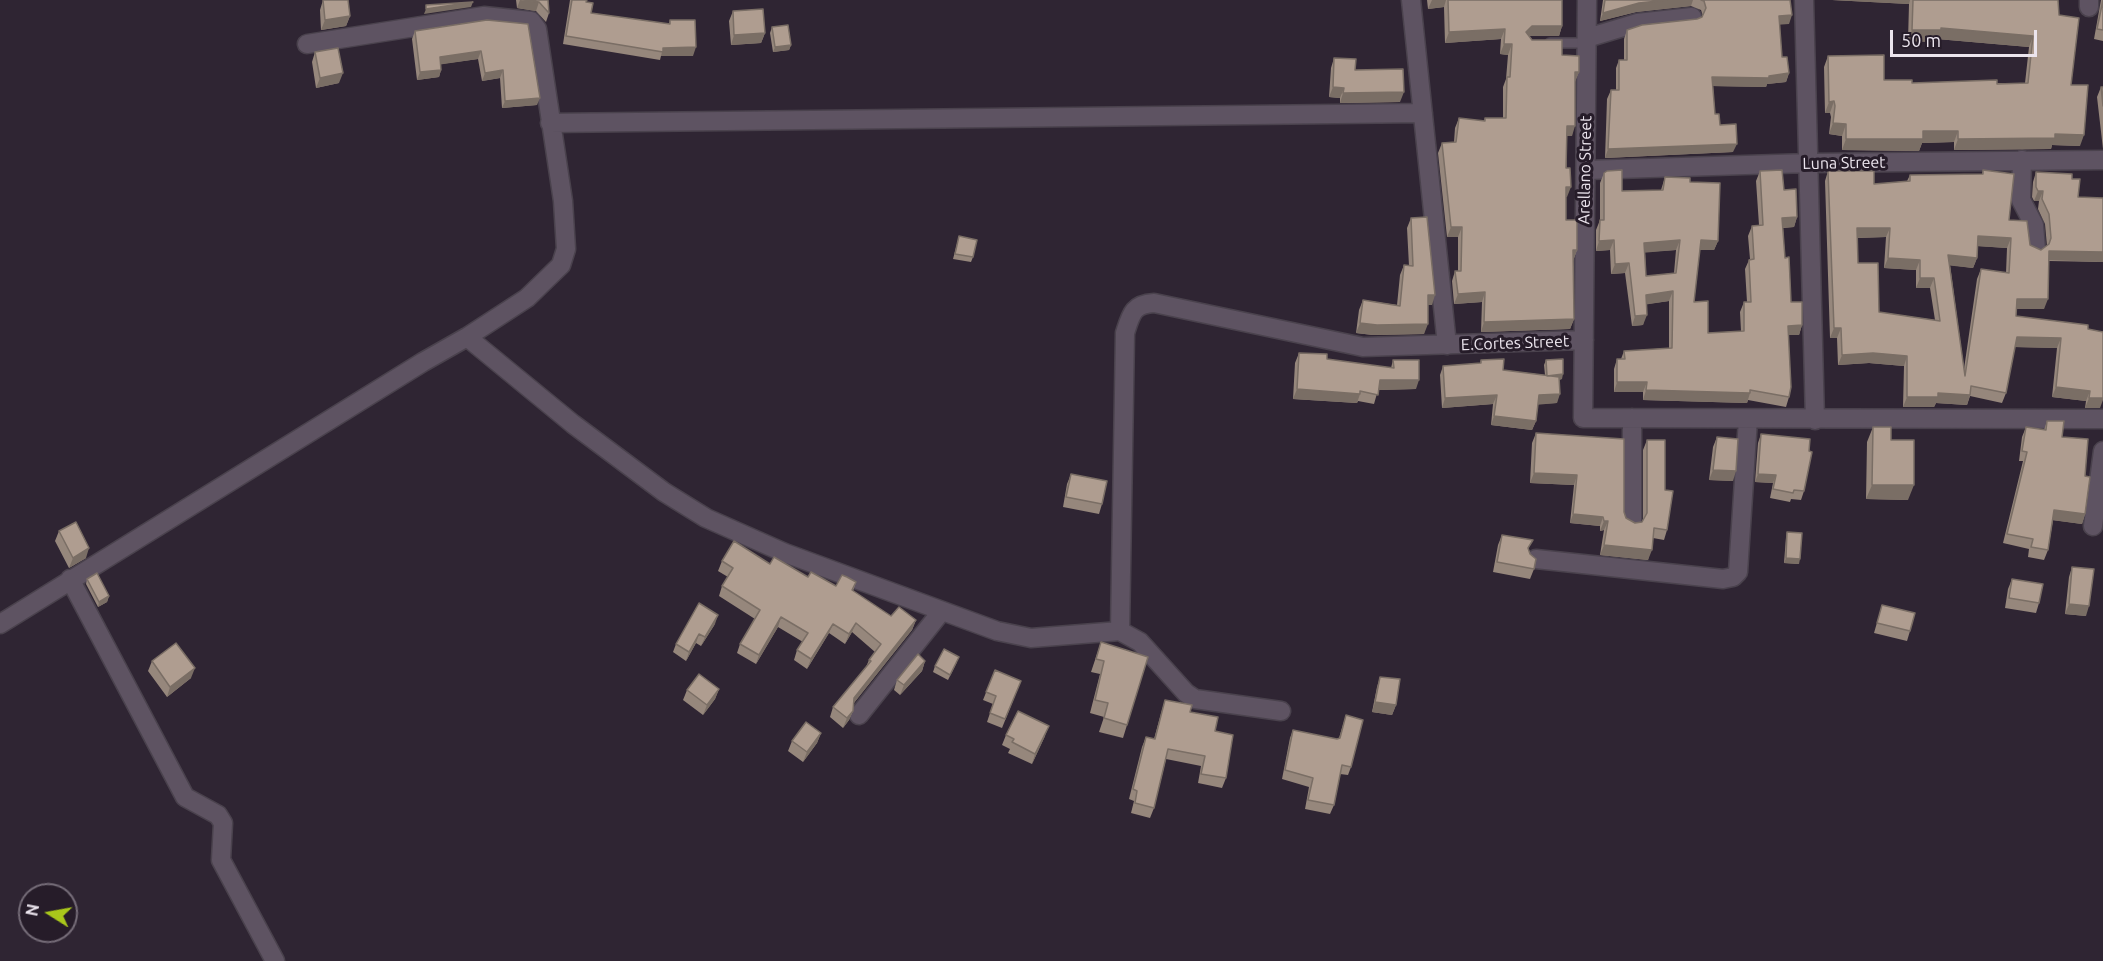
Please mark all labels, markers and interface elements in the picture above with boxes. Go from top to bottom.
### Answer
scale bar [1893,18,2040,56]
text: 50 m [1901,30,1941,50]
street label: Arellano Street [1574,115,1596,225]
street label: Luna Street [1802,153,1886,173]
street label: E.Cortes Street [1461,332,1569,354]
north arrow [18,883,78,943]
text: N [22,902,42,918]

